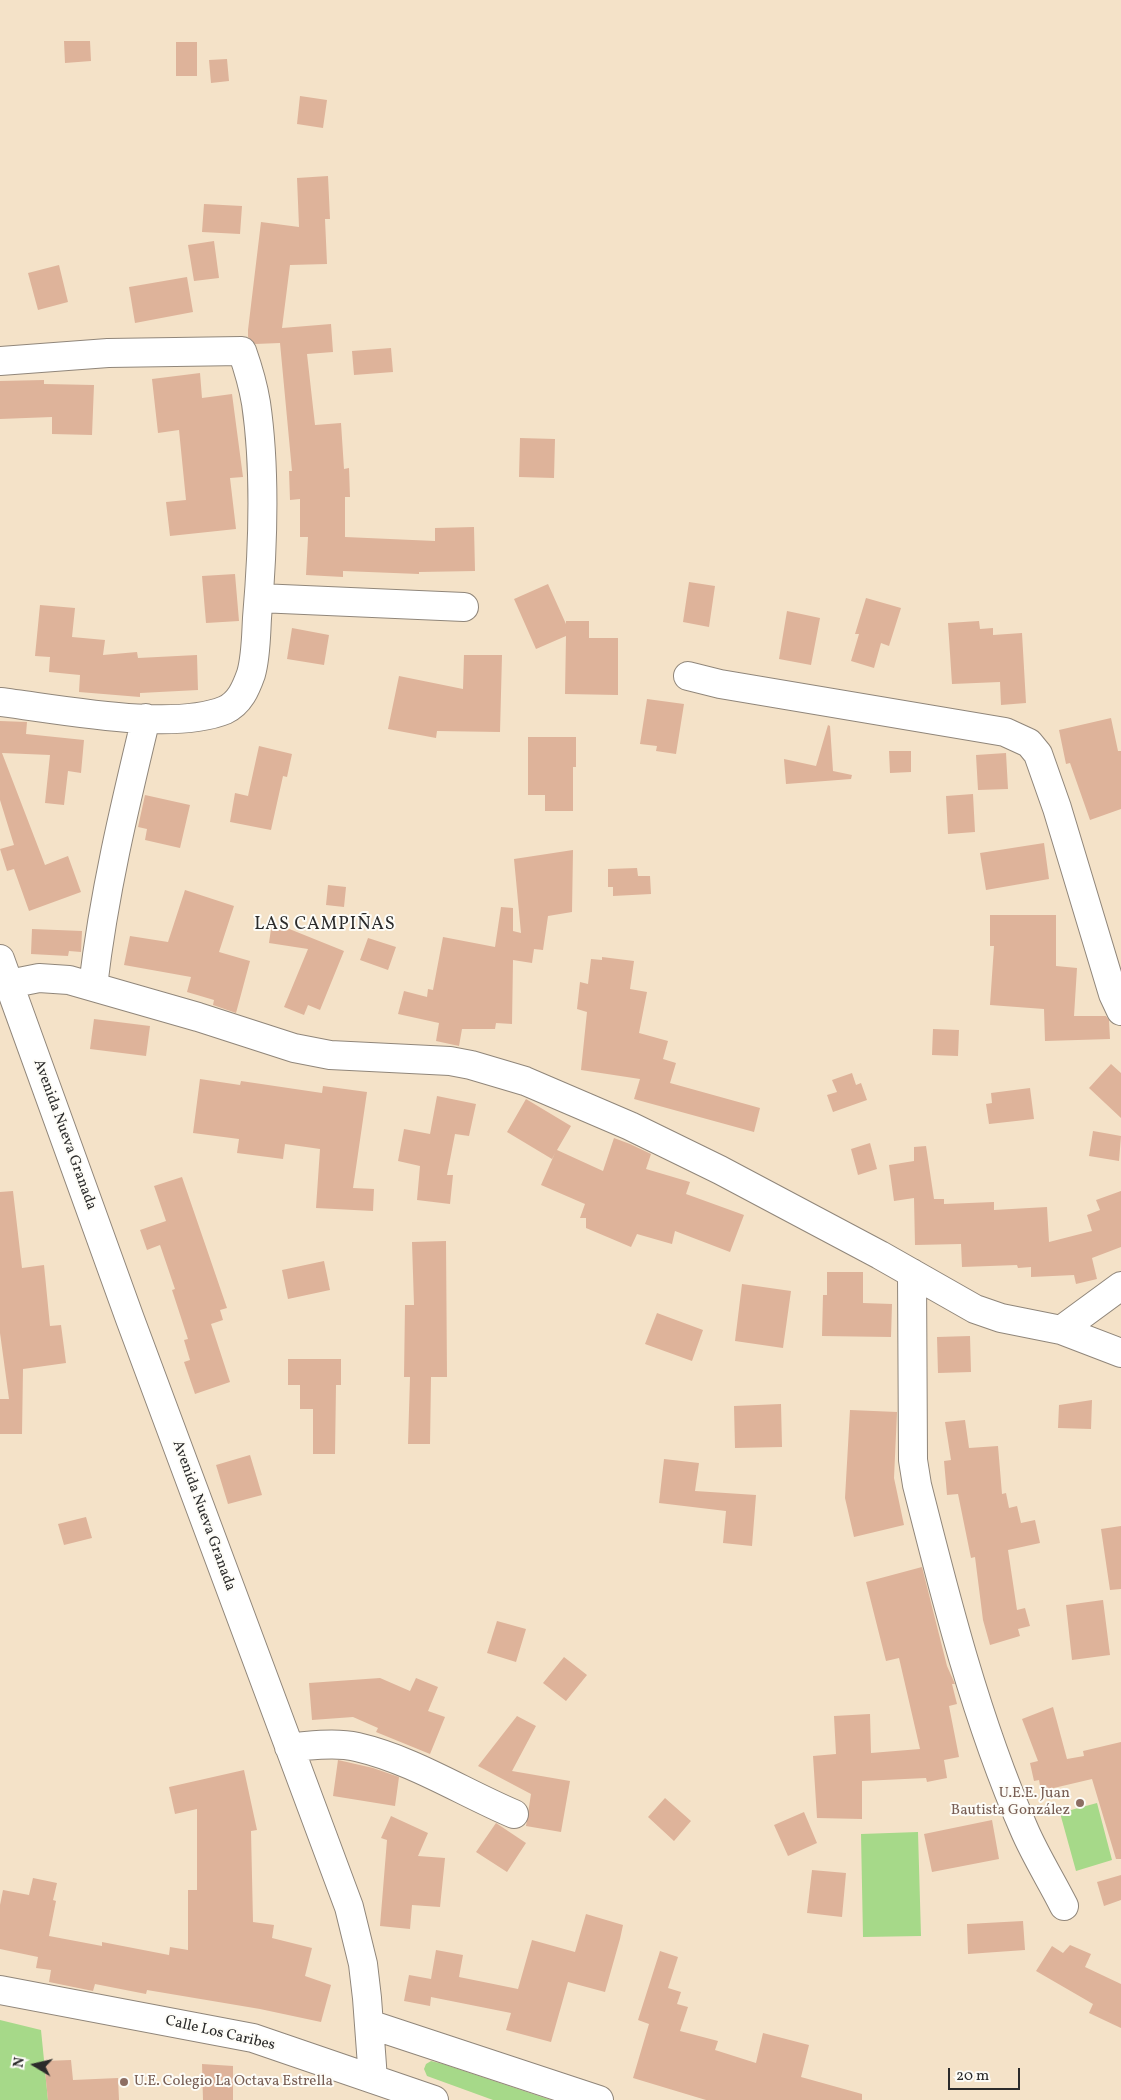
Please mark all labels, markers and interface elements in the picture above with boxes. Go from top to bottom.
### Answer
district label: LAS CAMPIÑAS [253,915,397,937]
street label: Avenida Nueva Granada [28,1057,100,1213]
street label: Avenida Nueva Granada [167,1438,239,1594]
place label: U.E.E. Juan Bautista González [951,1785,1070,1820]
marker: U.E.E. Juan Bautista González [1074,1797,1086,1809]
street label: Calle Los Caribes [163,2013,277,2055]
north arrow [10,2040,60,2090]
text: N [10,2056,30,2069]
scale bar [951,2058,1024,2090]
text: 20 m [956,2066,989,2087]
place label: U.E. Colegio La Octava Estrella [134,2073,333,2091]
marker: U.E. Colegio La Octava Estrella [118,2076,130,2088]

